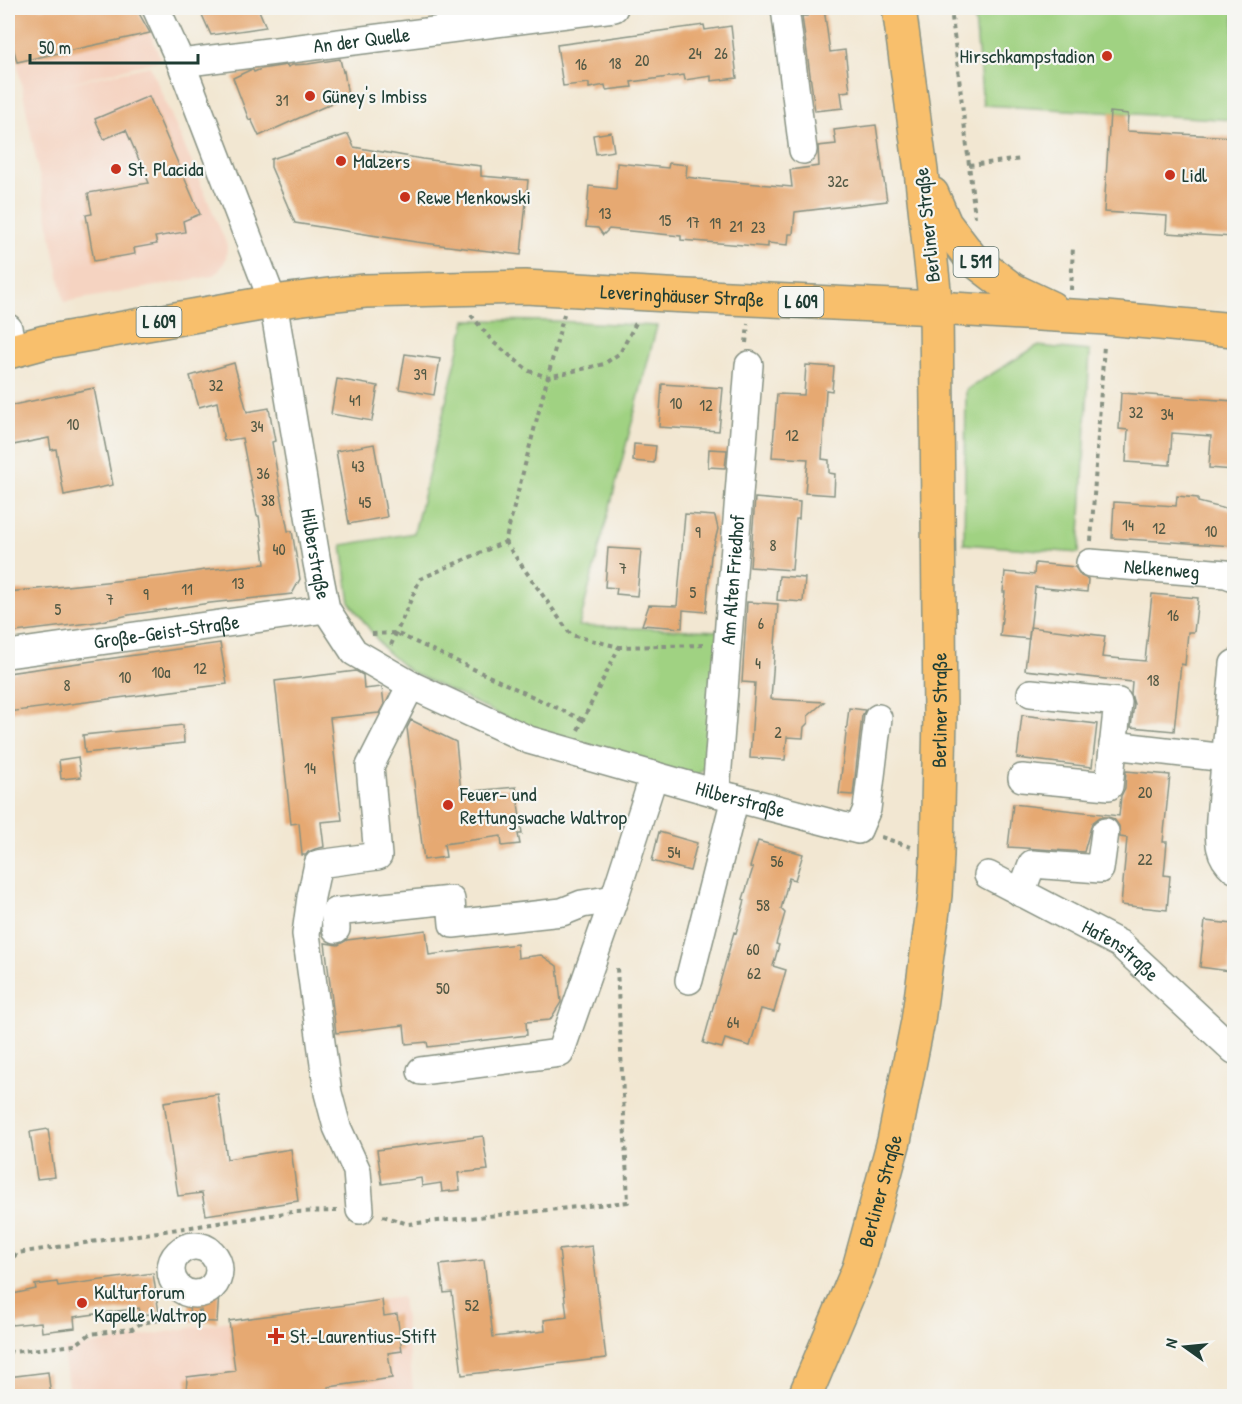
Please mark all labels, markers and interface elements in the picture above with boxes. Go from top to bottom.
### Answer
street label: An der Quelle [312,20,411,59]
scale bar [30,27,198,65]
text: 50 m [39,35,71,60]
house number: 24 [688,42,702,64]
house number: 26 [714,42,728,64]
place label: Hirschkampstadion [960,42,1095,69]
house number: 20 [635,49,649,71]
marker: Hirschkampstadion [1100,49,1114,63]
house number: 18 [609,52,621,74]
house number: 16 [575,53,587,75]
place label: Güney's Imbiss [322,82,427,109]
house number: 31 [276,89,289,111]
marker: Güney's Imbiss [303,89,317,103]
place label: Malzers [353,147,410,174]
marker: Malzers [334,154,348,168]
place label: St. Placida [128,155,204,182]
place label: Lidl [1182,161,1208,188]
marker: St. Placida [109,162,123,176]
street label: Berliner Straße [907,166,946,284]
marker: Lidl [1163,168,1177,182]
house number: 32c [828,170,849,192]
place label: Rewe Menkowski [417,183,531,210]
marker: Rewe Menkowski [398,190,412,204]
house number: 13 [599,202,611,224]
house number: 15 [659,209,672,231]
house number: 17 [686,211,700,233]
house number: 19 [709,212,721,234]
house number: 21 [729,215,743,237]
house number: 23 [751,216,765,238]
road number: L 511 [954,247,998,277]
street label: Leveringhäuser Straße [600,277,765,313]
road number: L 609 [778,287,824,317]
road number: L 609 [136,307,182,337]
house number: 39 [413,363,427,385]
house number: 32 [209,374,224,396]
house number: 41 [349,389,361,411]
house number: 10 [670,392,682,414]
house number: 12 [699,394,713,416]
house number: 32 [1129,401,1144,423]
house number: 34 [1160,403,1174,425]
house number: 10 [67,413,79,435]
house number: 34 [250,415,264,437]
house number: 12 [785,424,799,446]
house number: 43 [351,455,365,477]
house number: 36 [256,462,270,484]
house number: 38 [261,489,275,511]
house number: 45 [359,491,372,513]
street label: Hilberstraße [295,506,338,602]
street label: Am Alten Friedhof [713,513,750,646]
house number: 14 [1122,514,1134,536]
house number: 12 [1152,517,1166,539]
house number: 10 [1205,520,1217,542]
house number: 9 [695,521,701,543]
house number: 8 [770,534,777,556]
house number: 40 [272,538,286,560]
street label: Nelkenweg [1123,552,1201,585]
house number: 7 [619,557,627,579]
house number: 13 [232,572,244,594]
house number: 11 [181,578,193,600]
house number: 5 [690,581,697,603]
house number: 9 [143,583,149,605]
house number: 7 [106,588,114,610]
house number: 5 [55,598,62,620]
house number: 16 [1167,604,1179,626]
street label: Große-Geist-Straße [92,607,241,655]
house number: 6 [758,612,764,634]
house number: 4 [755,652,761,674]
street label: Berliner Straße [925,653,953,768]
house number: 12 [193,657,207,679]
house number: 10a [151,661,171,683]
house number: 10 [119,666,131,688]
house number: 18 [1147,669,1159,691]
house number: 8 [64,674,71,696]
house number: 2 [774,721,782,743]
house number: 14 [304,757,316,779]
street label: Hilberstraße [693,774,788,824]
place label: Feuer- und Rettungswache Waltrop [459,780,627,830]
house number: 20 [1138,781,1152,803]
marker: Feuer- und Rettungswache Waltrop [441,798,455,812]
house number: 54 [668,841,680,863]
house number: 22 [1138,848,1153,870]
house number: 56 [770,850,784,872]
house number: 58 [756,894,770,916]
street label: Hafenstraße [1078,913,1166,987]
house number: 60 [746,938,760,960]
house number: 62 [747,962,761,984]
house number: 50 [436,977,450,999]
house number: 64 [727,1011,739,1033]
street label: Berliner Straße [851,1132,908,1250]
place label: Kulturforum Kapelle Waltrop [94,1278,207,1328]
house number: 52 [465,1294,480,1316]
marker: Kulturforum Kapelle Waltrop [75,1296,89,1310]
north arrow [1155,1317,1215,1377]
place label: St.-Laurentius-Stift [290,1322,437,1349]
marker: St.-Laurentius-Stift [267,1327,285,1345]
text: N [1159,1336,1182,1350]

